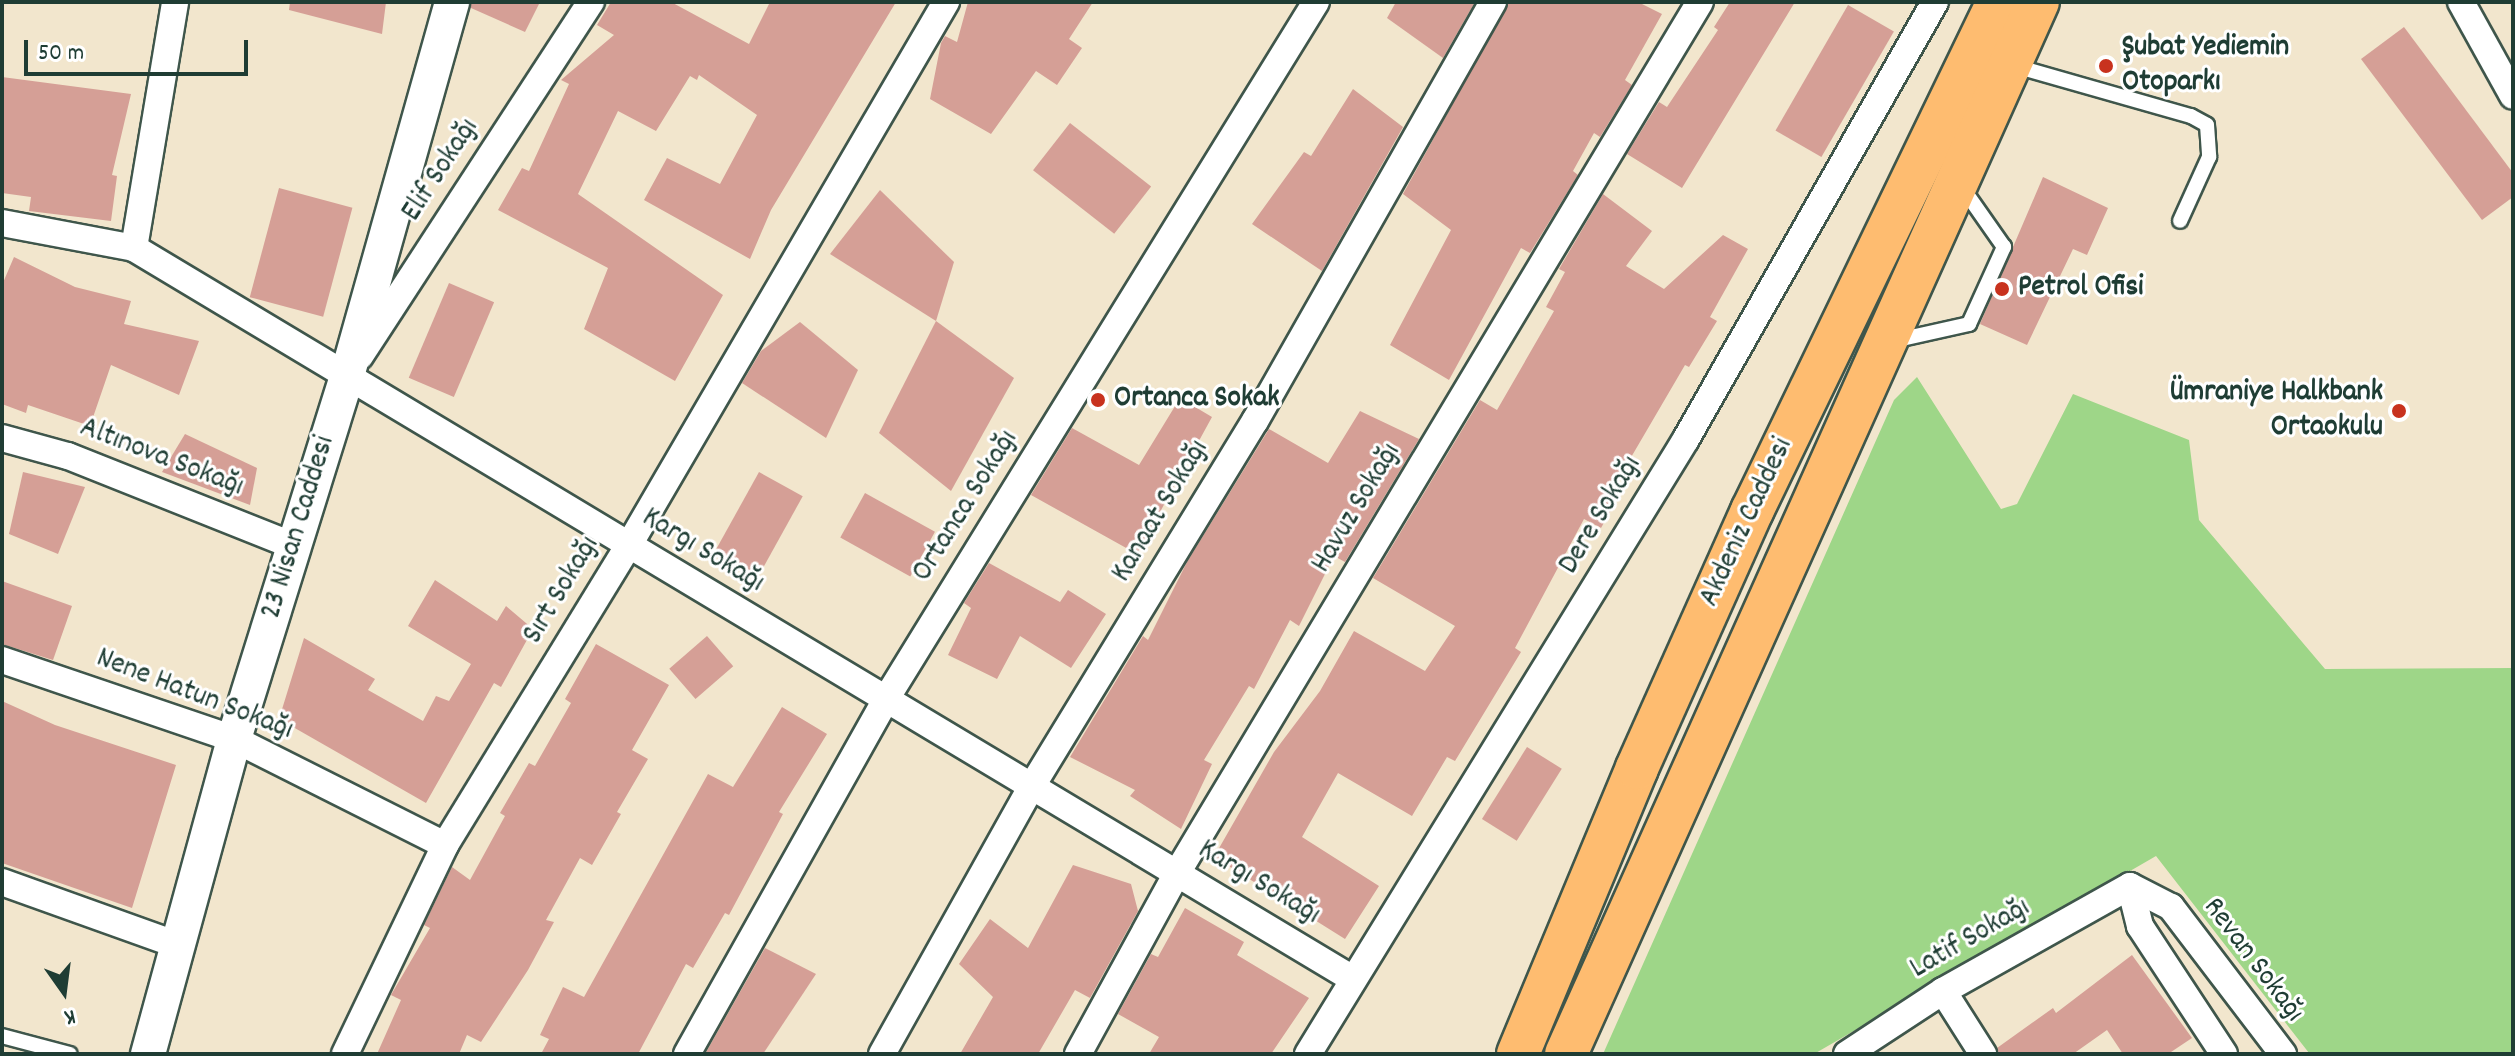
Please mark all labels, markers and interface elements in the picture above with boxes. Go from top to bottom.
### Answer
scale bar [28,24,252,74]
place label: Şubat Yediemin Otoparkı [2122,31,2289,102]
text: 50 m [38,37,84,71]
marker: Şubat Yediemin Otoparkı [2097,57,2115,75]
street label: Elif Sokağı [396,113,488,229]
place label: Petrol Ofisi [2018,271,2144,307]
marker: Petrol Ofisi [1993,280,2011,298]
place label: Ümraniye Halkbank Ortaokulu [2170,376,2383,446]
place label: Ortanca Sokak [1114,382,1280,418]
marker: Ortanca Sokak [1089,391,1107,409]
marker: Ümraniye Halkbank Ortaokulu [2390,402,2408,420]
street label: Altınova Sokağı [74,411,248,507]
street label: Ortanca Sokağı [906,425,1028,589]
street label: 23 Nisan Caddesi [255,432,345,624]
street label: Akdeniz Caddesi [1693,433,1803,613]
street label: Kanaat Sokağı [1106,434,1218,590]
street label: Havuz Sokağı [1305,438,1411,580]
street label: Dere Sokağı [1553,450,1651,582]
street label: Kargı Sokağı [634,501,770,603]
street label: Sırt Sokağı [517,531,609,651]
street label: Nene Hatun Sokağı [91,642,297,750]
street label: Kargı Sokağı [1190,833,1326,935]
street label: Latif Sokağı [1905,891,2037,989]
street label: Revan Sokağı [2193,892,2311,1030]
north arrow [24,952,104,1032]
text: K [61,1000,79,1032]

